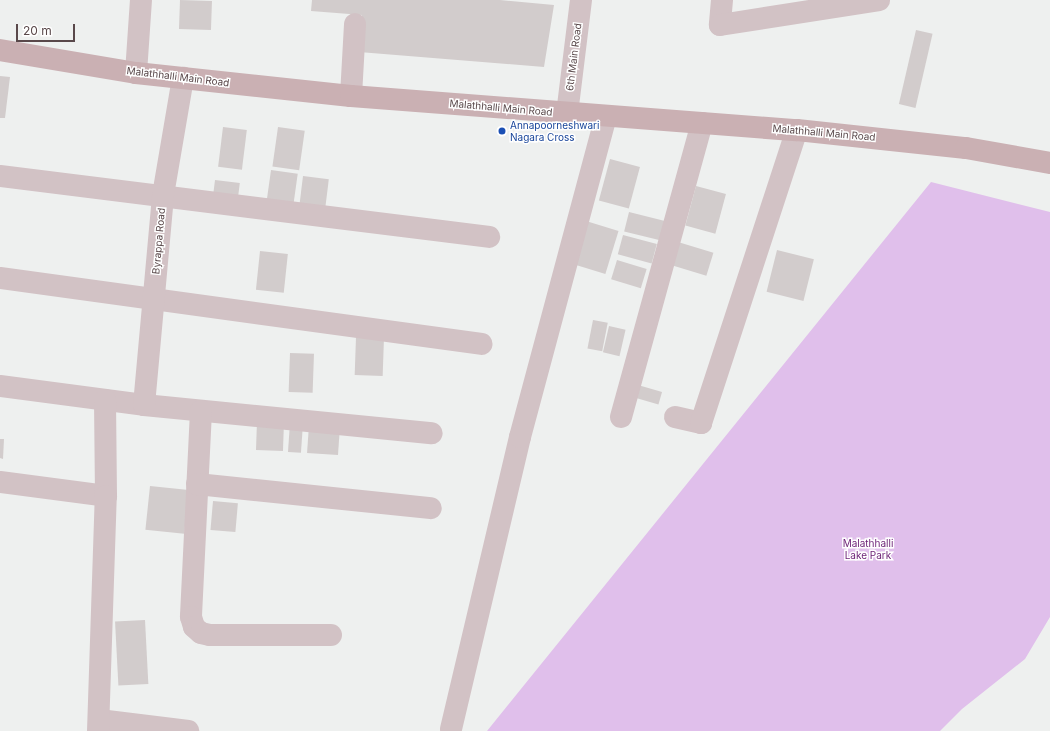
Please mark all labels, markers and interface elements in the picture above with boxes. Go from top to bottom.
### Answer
scale bar [18,16,77,42]
street label: 6th Main Road [564,22,584,92]
text: 20 m [23,23,52,38]
street label: Malathhalli Main Road [126,65,230,89]
street label: Malathhalli Main Road [449,98,553,118]
place label: Annapoorneshwari Nagara Cross [510,119,599,142]
street label: Malathhalli Main Road [772,123,876,143]
marker: Annapoorneshwari Nagara Cross [497,126,507,136]
street label: Byrappa Road [150,207,168,275]
park label: Malathhalli Lake Park [843,537,893,560]

